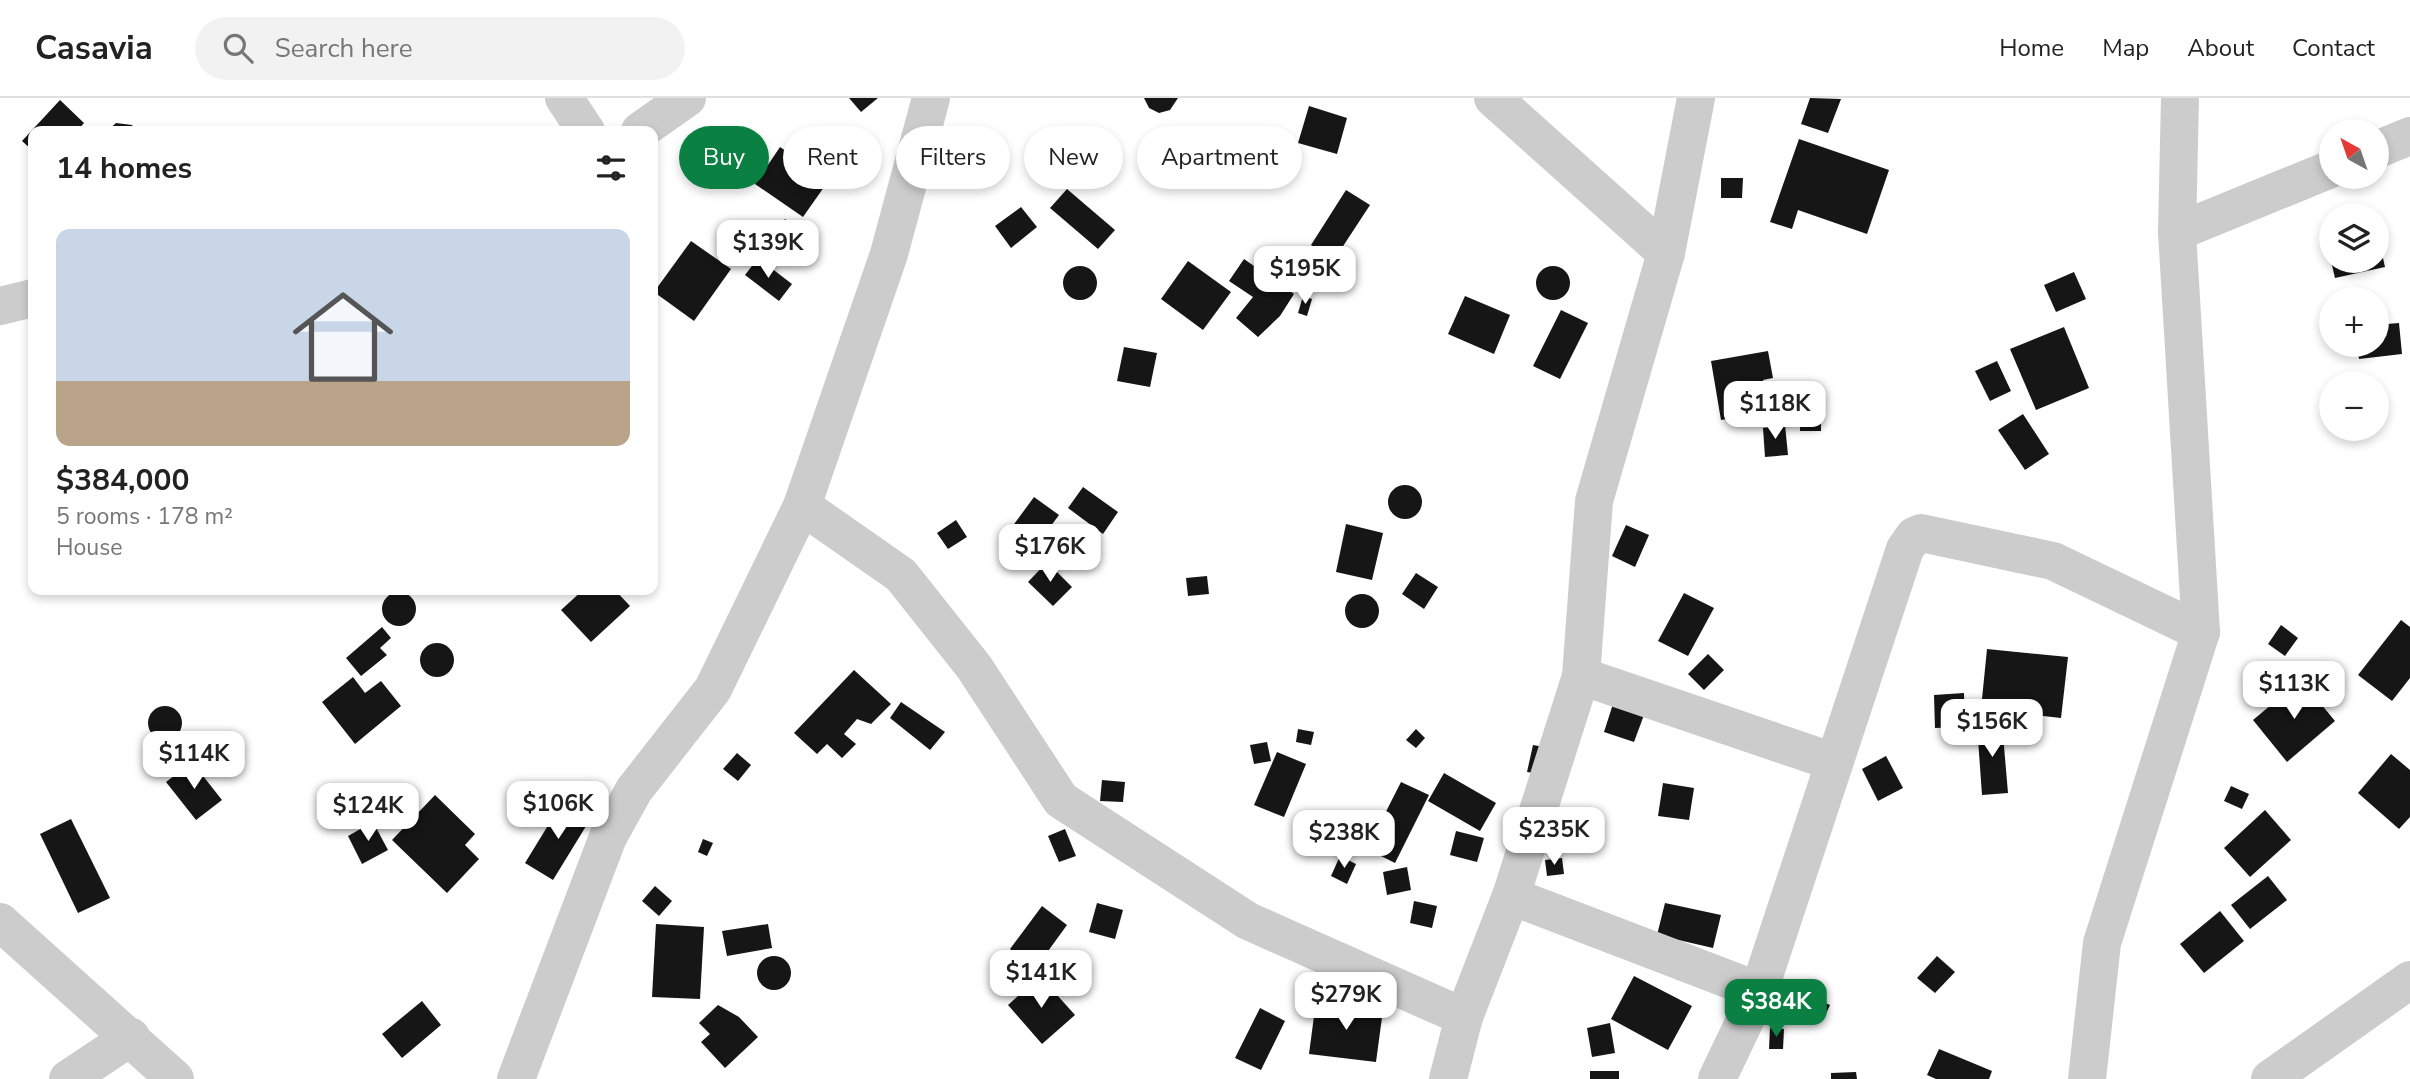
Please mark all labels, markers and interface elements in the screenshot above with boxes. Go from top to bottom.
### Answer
search box [195,17,685,80]
text: Casavia [35,26,153,71]
icon: search [219,29,257,67]
text: Search here [275,31,413,66]
text: Home [1999,32,2064,64]
text: Map [2102,32,2149,64]
text: About [2187,32,2254,64]
text: Contact [2292,32,2375,64]
north arrow [2319,119,2389,189]
map controls [2319,119,2389,441]
chip: Buy [679,126,769,189]
chip: Rent [783,126,882,189]
chip: Filters [896,126,1010,189]
chip: New [1024,126,1123,189]
chip: Apartment [1137,126,1302,189]
text: 14 homes [56,148,192,189]
icon: filters [592,149,630,187]
button: layers [2319,203,2389,273]
pin: $139K [719,220,817,280]
text: $139K [733,227,803,258]
pin: $195K [1256,246,1354,306]
text: $195K [1270,253,1340,284]
icon: home [280,274,406,400]
button: + [2319,287,2389,357]
button: − [2319,371,2389,441]
pin: $118K [1726,382,1824,441]
text: $118K [1740,388,1810,419]
text: $384,000 [56,460,189,501]
text: 5 rooms · 178 m² [56,501,233,532]
pin: $176K [1001,524,1099,584]
text: $176K [1015,531,1085,562]
text: House [56,532,123,563]
pin: $113K [2245,662,2343,721]
text: $113K [2259,668,2329,699]
pin: $156K [1943,700,2041,759]
text: $156K [1957,706,2027,737]
pin: $114K [145,732,243,791]
text: $114K [159,738,229,769]
pin: $106K [509,782,607,841]
pin: $124K [319,784,417,843]
text: $106K [523,788,593,819]
text: $124K [333,790,403,821]
pin: $235K [1505,808,1603,867]
pin: $238K [1295,810,1393,870]
text: $235K [1519,814,1589,845]
text: $238K [1309,817,1379,848]
pin: $141K [992,950,1090,1010]
text: $141K [1006,957,1076,988]
pin: $279K [1297,972,1395,1032]
text: $279K [1311,979,1381,1010]
pin: $384K [1727,979,1825,1039]
text: $384K [1741,986,1811,1017]

